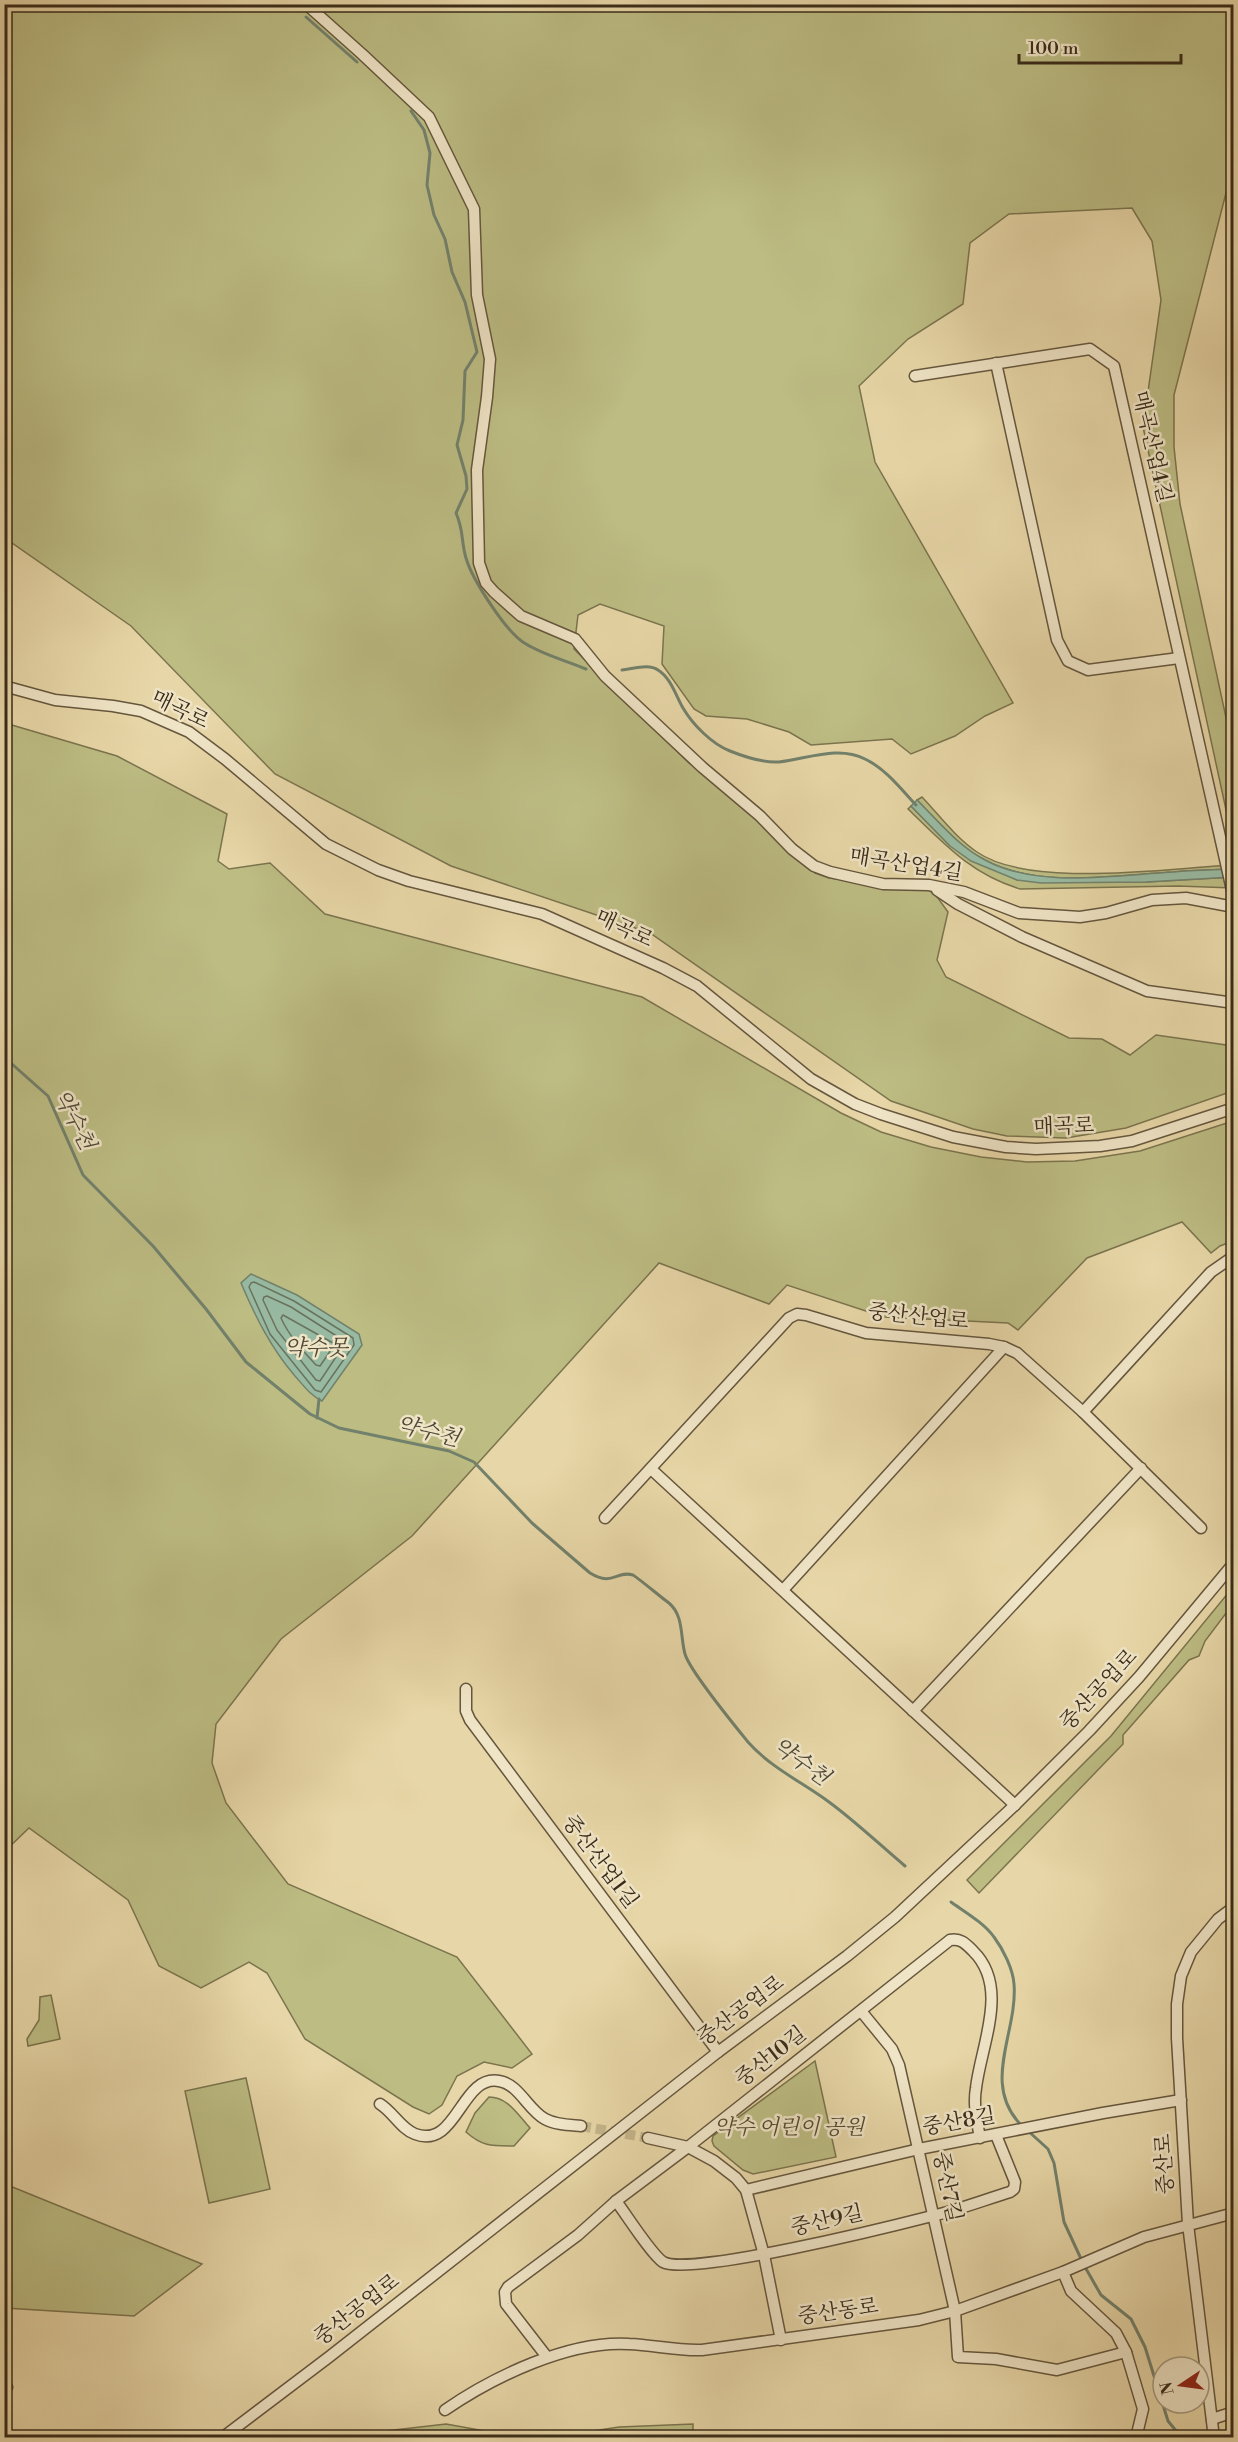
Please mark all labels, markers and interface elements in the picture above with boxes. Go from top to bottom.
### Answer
scale bar [1019,27,1181,65]
text: 100 m [1028,37,1079,60]
street label: 매곡산업4길 [1127,389,1177,505]
street label: 매곡로 [147,685,213,735]
street label: 매곡산업4길 [848,843,964,887]
street label: 매곡로 [591,904,657,954]
water label: 약수천 [47,1085,101,1156]
street label: 매곡로 [1033,1113,1095,1141]
street label: 중산산업로 [866,1299,970,1335]
water label: 약수못 [284,1335,350,1362]
water label: 약수천 [394,1411,464,1453]
street label: 중산공업로 [1055,1644,1143,1736]
water label: 약수천 [767,1732,836,1793]
street label: 중산산업1길 [556,1810,644,1914]
street label: 중산공업로 [693,1970,789,2052]
street label: 중산10길 [730,2021,812,2093]
street label: 중산8길 [920,2103,998,2141]
park label: 약수 어린이 공원 [714,2115,866,2141]
street label: 중산로 [1150,2133,1180,2195]
street label: 중산7길 [927,2149,967,2225]
street label: 중산9길 [788,2200,866,2242]
street label: 중산공업로 [309,2269,405,2351]
street label: 중산동로 [796,2293,880,2331]
north arrow [1151,2355,1211,2415]
text: N [1156,2379,1179,2397]

